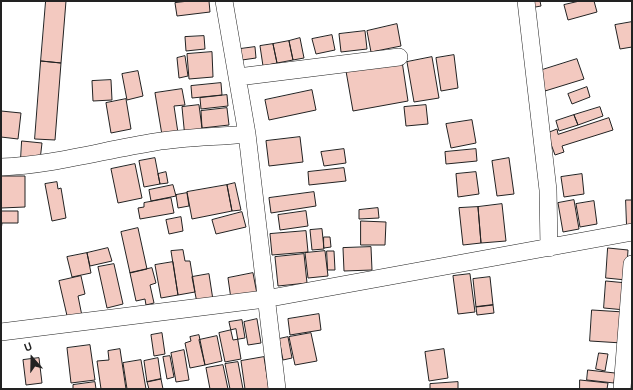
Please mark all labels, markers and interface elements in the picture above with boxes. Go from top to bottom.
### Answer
north arrow [12,338,52,378]
text: U [22,340,34,354]

